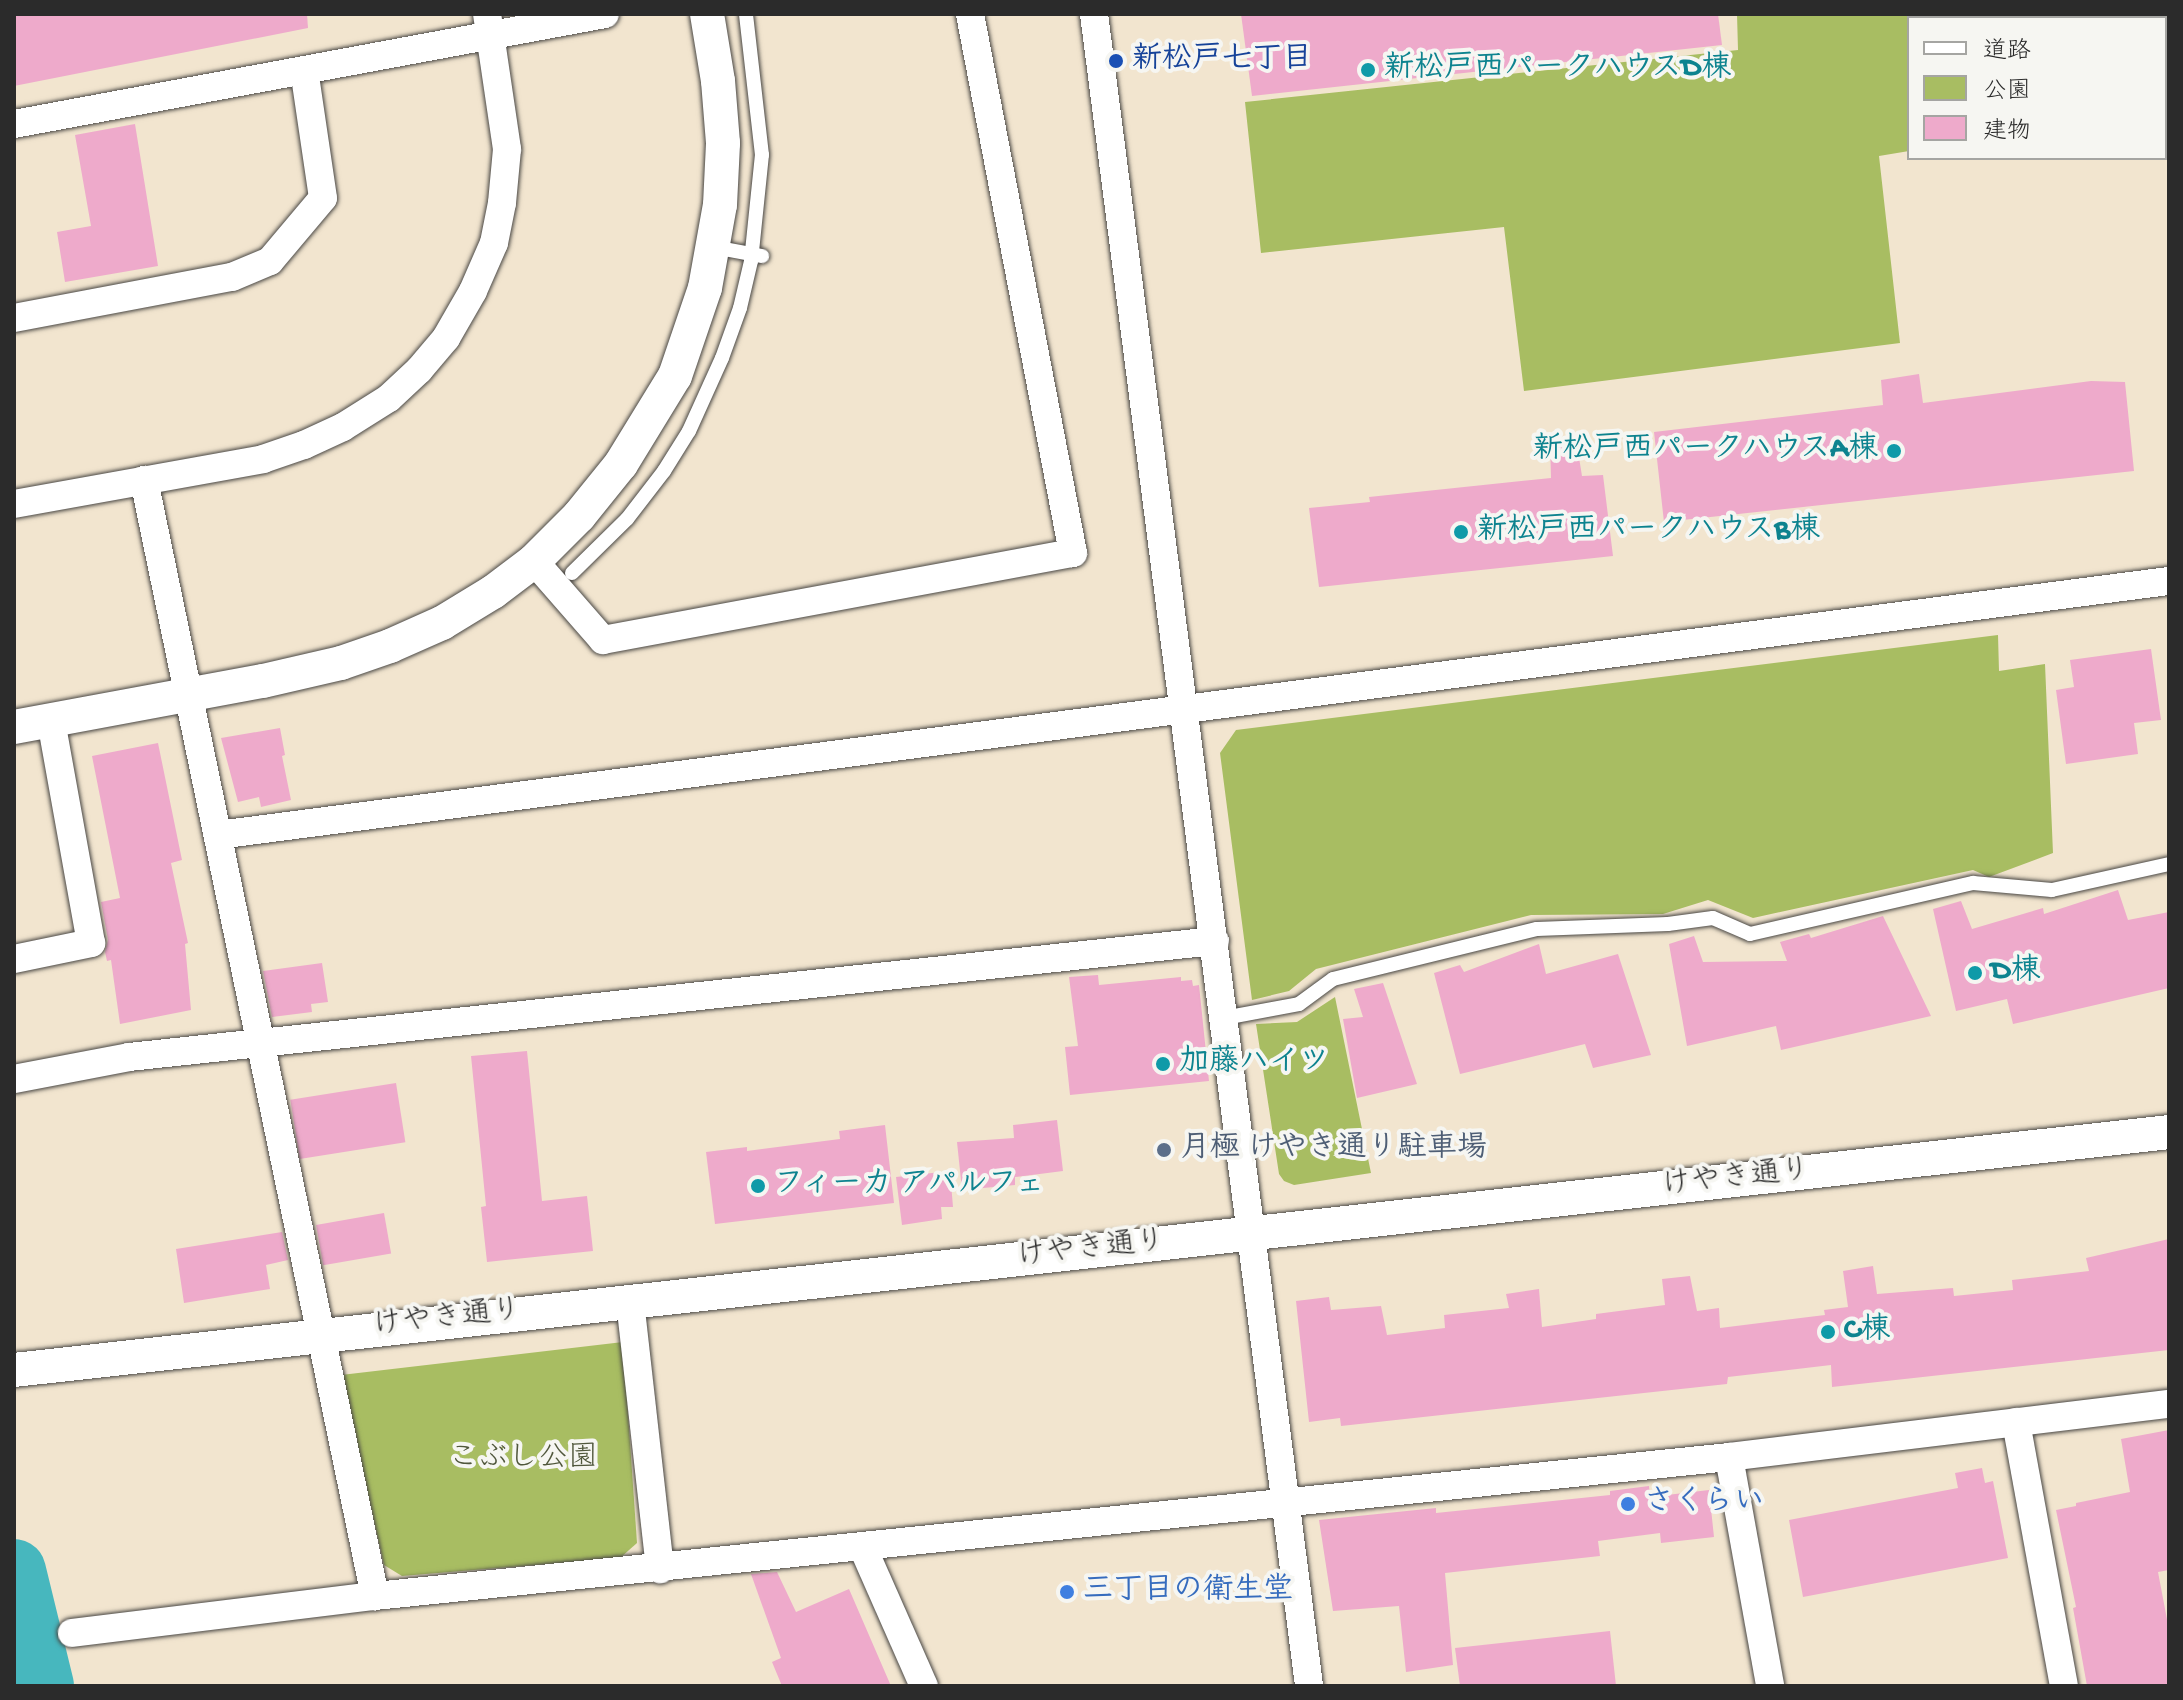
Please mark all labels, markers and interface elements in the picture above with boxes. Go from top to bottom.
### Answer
legend [1907,16,2167,160]
text: 道路 [1983,38,2031,67]
place label: 新松戸七丁目 [1132,43,1312,79]
marker: 新松戸七丁目 [1107,52,1125,70]
place label: 新松戸西パークハウスD棟 [1384,52,1734,88]
marker: 新松戸西パークハウスD棟 [1359,61,1377,79]
text: 公園 [1983,78,2031,107]
text: 建物 [1983,118,2031,147]
place label: 新松戸西パークハウスA棟 [1530,433,1878,469]
marker: 新松戸西パークハウスA棟 [1885,442,1903,460]
place label: 新松戸西パークハウスB棟 [1477,514,1822,550]
marker: 新松戸西パークハウスB棟 [1452,523,1470,541]
place label: D棟 [1991,955,2041,991]
marker: D棟 [1966,964,1984,982]
place label: 加藤ハイツ [1179,1046,1329,1082]
marker: 加藤ハイツ [1154,1055,1172,1073]
place label: 月極 けやき通り駐車場 [1180,1132,1487,1168]
marker: 月極 けやき通り駐車場 [1155,1141,1173,1159]
street label: けやき通り [1660,1154,1812,1206]
place label: フィーカ アパルフェ [774,1168,1051,1204]
marker: フィーカ アパルフェ [749,1177,767,1195]
street label: けやき通り [1015,1225,1167,1277]
street label: けやき通り [371,1294,523,1346]
place label: C棟 [1844,1314,1890,1350]
marker: C棟 [1819,1323,1837,1341]
park label: こぶし公園 [448,1442,598,1478]
place label: さくらい [1644,1486,1764,1522]
marker: さくらい [1619,1495,1637,1513]
place label: 三丁目の衛生堂 [1083,1574,1293,1610]
marker: 三丁目の衛生堂 [1058,1583,1076,1601]

